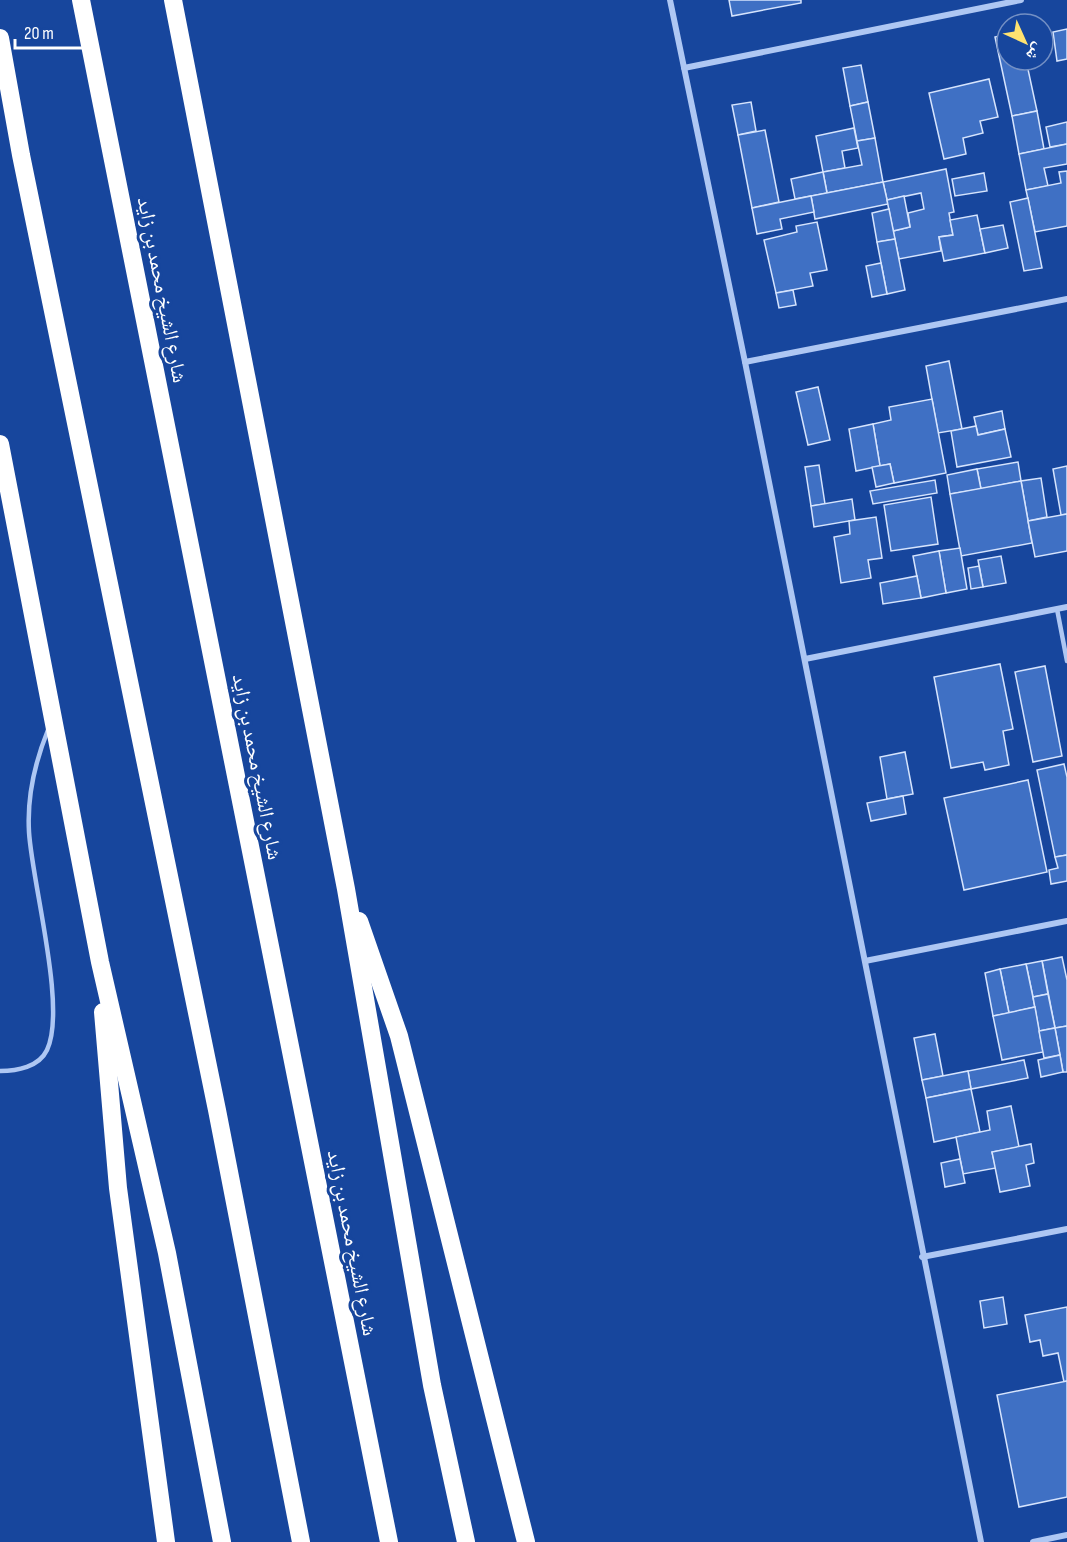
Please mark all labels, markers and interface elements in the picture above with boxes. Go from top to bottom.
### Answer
scale bar [15,12,92,50]
north arrow [995,12,1055,72]
text: 20 m [24,23,54,44]
text: ش [1022,39,1047,64]
street label: شارع الشيخ محمد بن زايد [132,195,192,385]
street label: شارع الشيخ محمد بن زايد [227,672,287,862]
street label: شارع الشيخ محمد بن زايد [322,1148,382,1338]

